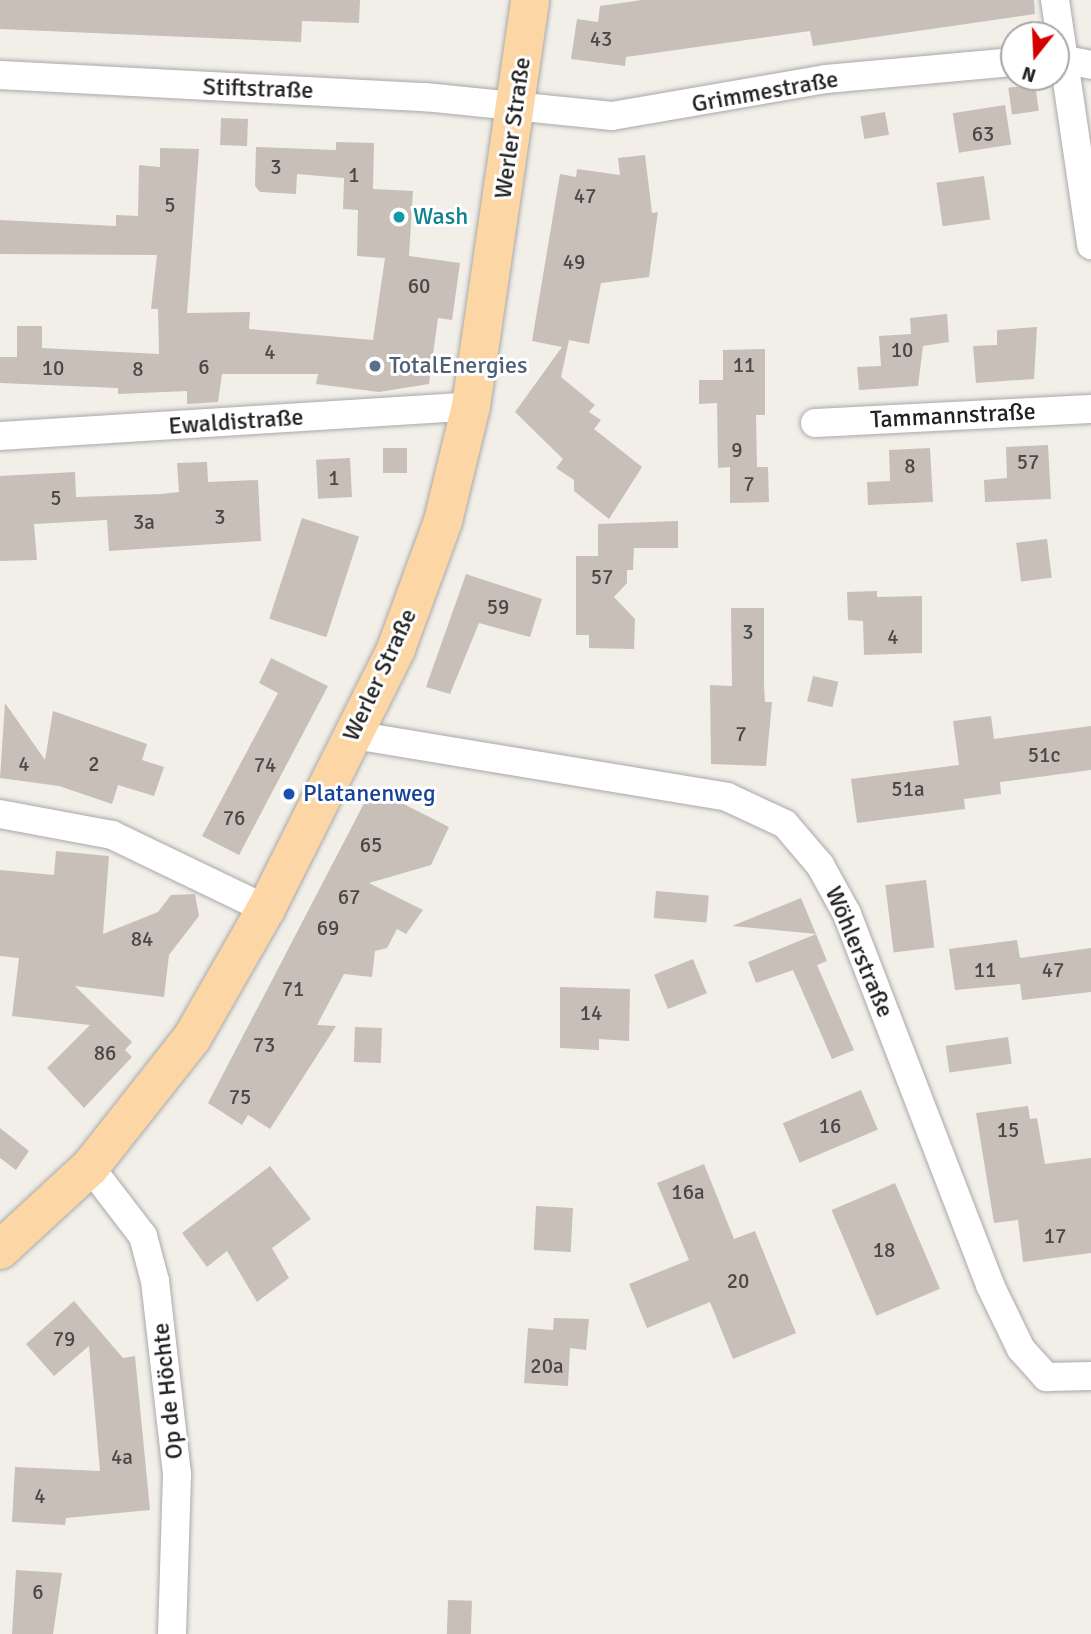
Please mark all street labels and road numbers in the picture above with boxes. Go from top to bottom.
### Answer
street label: Werler Straße [489,55,537,201]
street label: Grimmestraße [690,65,840,119]
street label: Stiftstraße [202,73,314,105]
street label: Tammannstraße [870,397,1036,435]
street label: Ewaldistraße [168,403,304,441]
street label: Werler Straße [337,604,423,746]
street label: Wöhlerstraße [818,882,900,1022]
street label: Op de Höchte [147,1321,189,1461]

